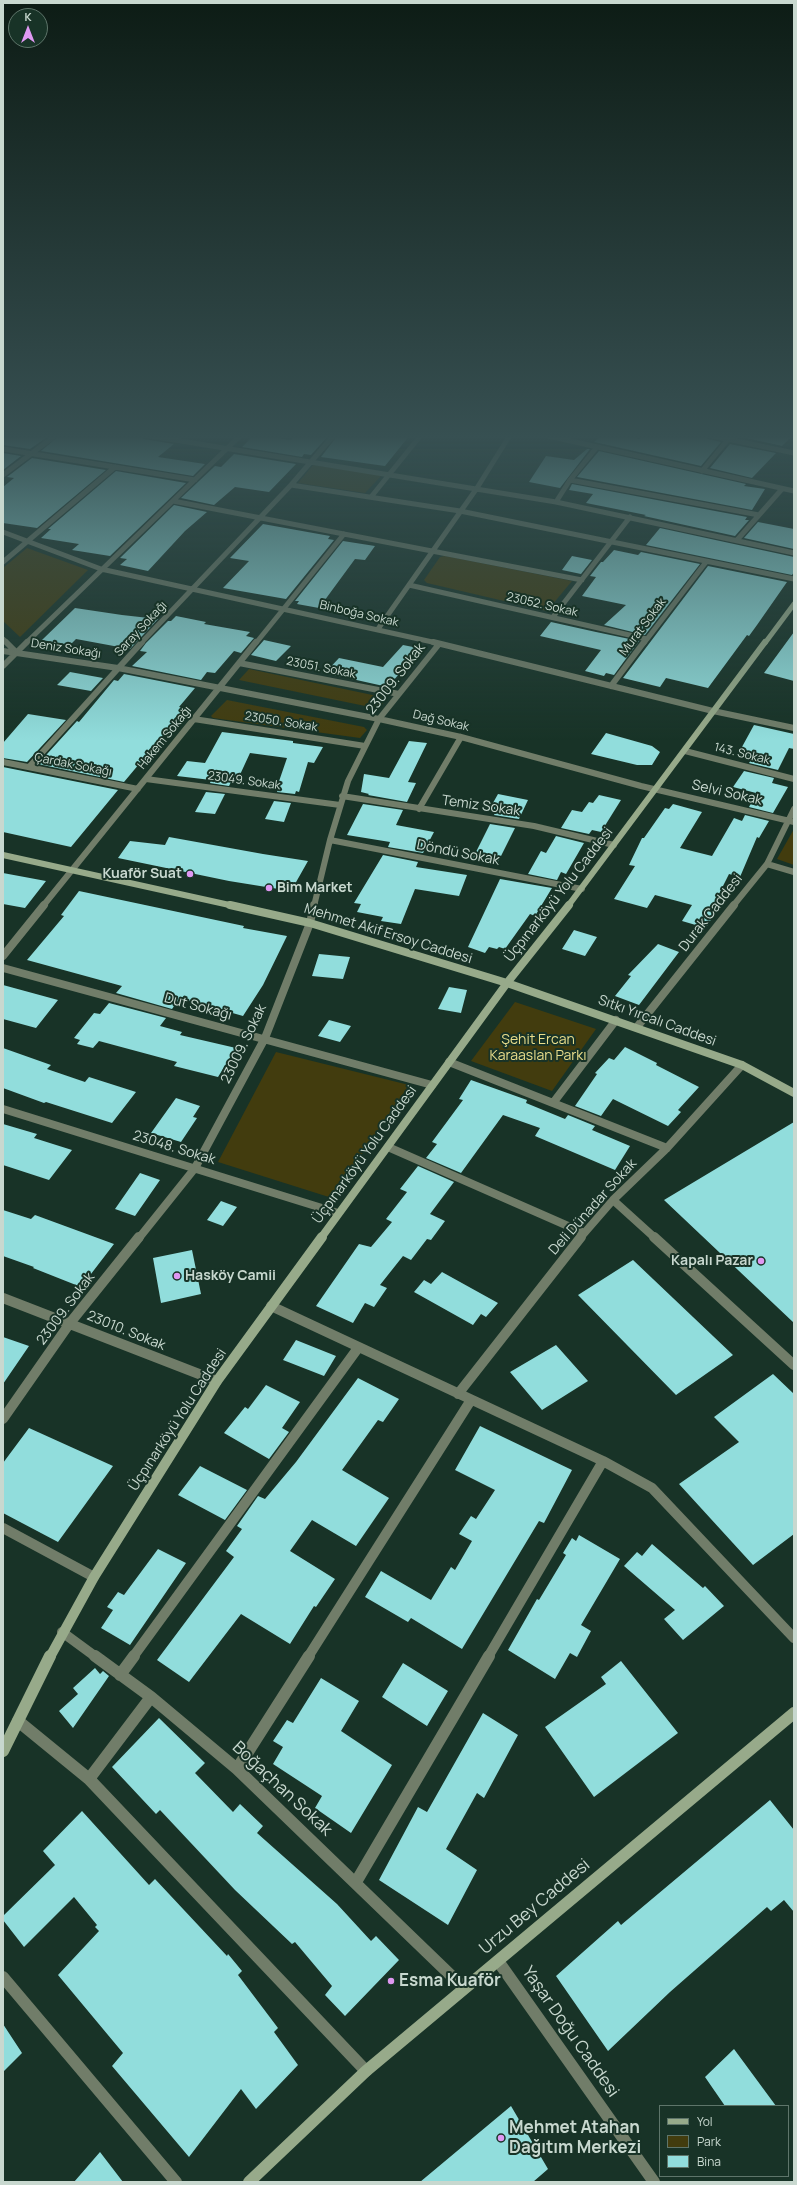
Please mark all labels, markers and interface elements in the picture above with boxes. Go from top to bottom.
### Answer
north arrow [8,8,48,48]
text: K [24,9,32,24]
street label: 23052. Sokak [505,590,579,620]
street label: Murat Sokak [617,595,669,659]
street label: Saray Sokağı [112,598,170,660]
street label: Binboğa Sokak [318,598,400,630]
street label: Deniz Sokağı [30,636,102,662]
street label: 23009. Sokak [363,640,429,718]
street label: 23051. Sokak [285,654,357,682]
street label: Hakem Sokağı [135,703,195,773]
street label: Dağ Sokak [411,708,471,734]
street label: 23050. Sokak [244,709,318,735]
street label: 143. Sokak [713,740,771,768]
street label: Çardak Sokağı [33,750,113,780]
street label: 23049. Sokak [207,769,281,793]
street label: Selvi Sokak [690,777,764,809]
street label: Temiz Sokak [441,792,521,820]
street label: Üçpınarköyü Yolu Caddesi [501,824,617,966]
street label: Döndü Sokak [415,837,501,869]
place label: Kuaför Suat [102,866,182,882]
marker: Kuaför Suat [185,869,195,879]
street label: Durak Caddesi [676,871,746,955]
place label: Bim Market [277,880,353,896]
marker: Bim Market [264,883,274,893]
street label: Mehmet Akif Ersoy Caddesi [302,900,474,968]
street label: Dut Sokağı [162,990,234,1024]
street label: Sıtkı Yırcalı Caddesi [596,992,718,1050]
street label: 23009. Sokak [218,1002,270,1086]
park label: Şehit Ercan Karaaslan Parkı [489,1032,587,1064]
street label: Üçpınarköyü Yolu Caddesi [309,1083,421,1227]
street label: 23048. Sokak [131,1127,217,1169]
street label: Deli Dünadar Sokak [546,1156,640,1258]
place label: Kapalı Pazar [671,1253,753,1269]
marker: Kapalı Pazar [756,1256,766,1266]
place label: Hasköy Camii [185,1268,276,1284]
street label: 23009. Sokak [33,1270,99,1348]
marker: Hasköy Camii [172,1271,182,1281]
street label: 23010. Sokak [84,1308,168,1354]
street label: Üçpınarköyü Yolu Caddesi [126,1346,230,1494]
street label: Boğaçhan Sokak [228,1737,336,1841]
street label: Urzu Bey Caddesi [476,1855,594,1959]
street label: Yaşar Doğu Caddesi [517,1963,623,2101]
place label: Esma Kuaför [399,1971,501,1991]
marker: Esma Kuaför [386,1976,396,1986]
legend [659,2105,789,2177]
text: Yol [697,2113,713,2130]
place label: Mehmet Atahan Dağıtım Merkezi [509,2118,641,2158]
marker: Mehmet Atahan Dağıtım Merkezi [496,2133,506,2143]
text: Park [697,2133,721,2150]
text: Bina [697,2153,721,2170]

